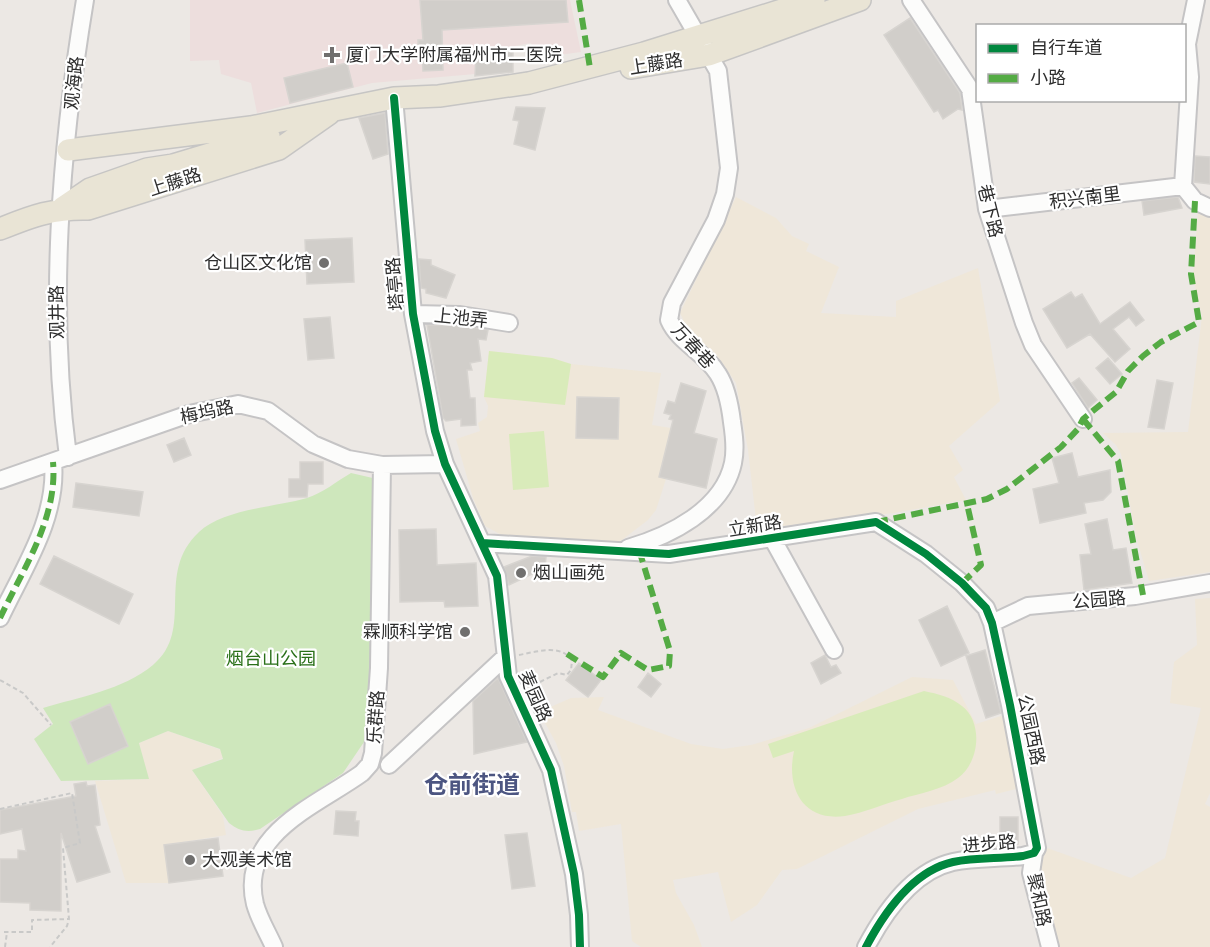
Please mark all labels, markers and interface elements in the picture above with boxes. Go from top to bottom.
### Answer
legend [976,24,1186,102]
text: 自行车道 [1030,37,1102,58]
place label: 厦门大学附属福州市二医院 [346,44,562,65]
marker: 厦门大学附属福州市二医院 [323,46,341,64]
street label: 上藤路 [628,49,684,78]
street label: 观海路 [60,55,87,111]
text: 小路 [1030,67,1066,88]
street label: 上藤路 [146,163,204,200]
street label: 巷下路 [974,182,1007,240]
street label: 积兴南里 [1048,183,1122,212]
place label: 仓山区文化馆 [204,252,312,273]
marker: 仓山区文化馆 [317,256,331,270]
street label: 塔亭路 [382,256,407,312]
street label: 观井路 [46,285,67,339]
street label: 上池弄 [433,304,489,331]
street label: 万春巷 [667,319,719,373]
street label: 梅坞路 [178,396,235,427]
street label: 立新路 [727,511,783,540]
place label: 烟山画苑 [533,562,605,583]
marker: 烟山画苑 [514,566,528,580]
street label: 公园路 [1071,587,1127,612]
place label: 霖顺科学馆 [363,621,453,642]
marker: 霖顺科学馆 [458,625,472,639]
park label: 烟台山公园 [226,648,316,669]
street label: 麦园路 [515,667,556,725]
street label: 乐群路 [363,689,388,745]
street label: 公园西路 [1014,692,1049,767]
district label: 仓前街道 [424,771,520,799]
street label: 进步路 [961,831,1017,856]
place label: 大观美术馆 [202,849,292,870]
marker: 大观美术馆 [183,853,197,867]
street label: 聚和路 [1024,871,1055,928]

